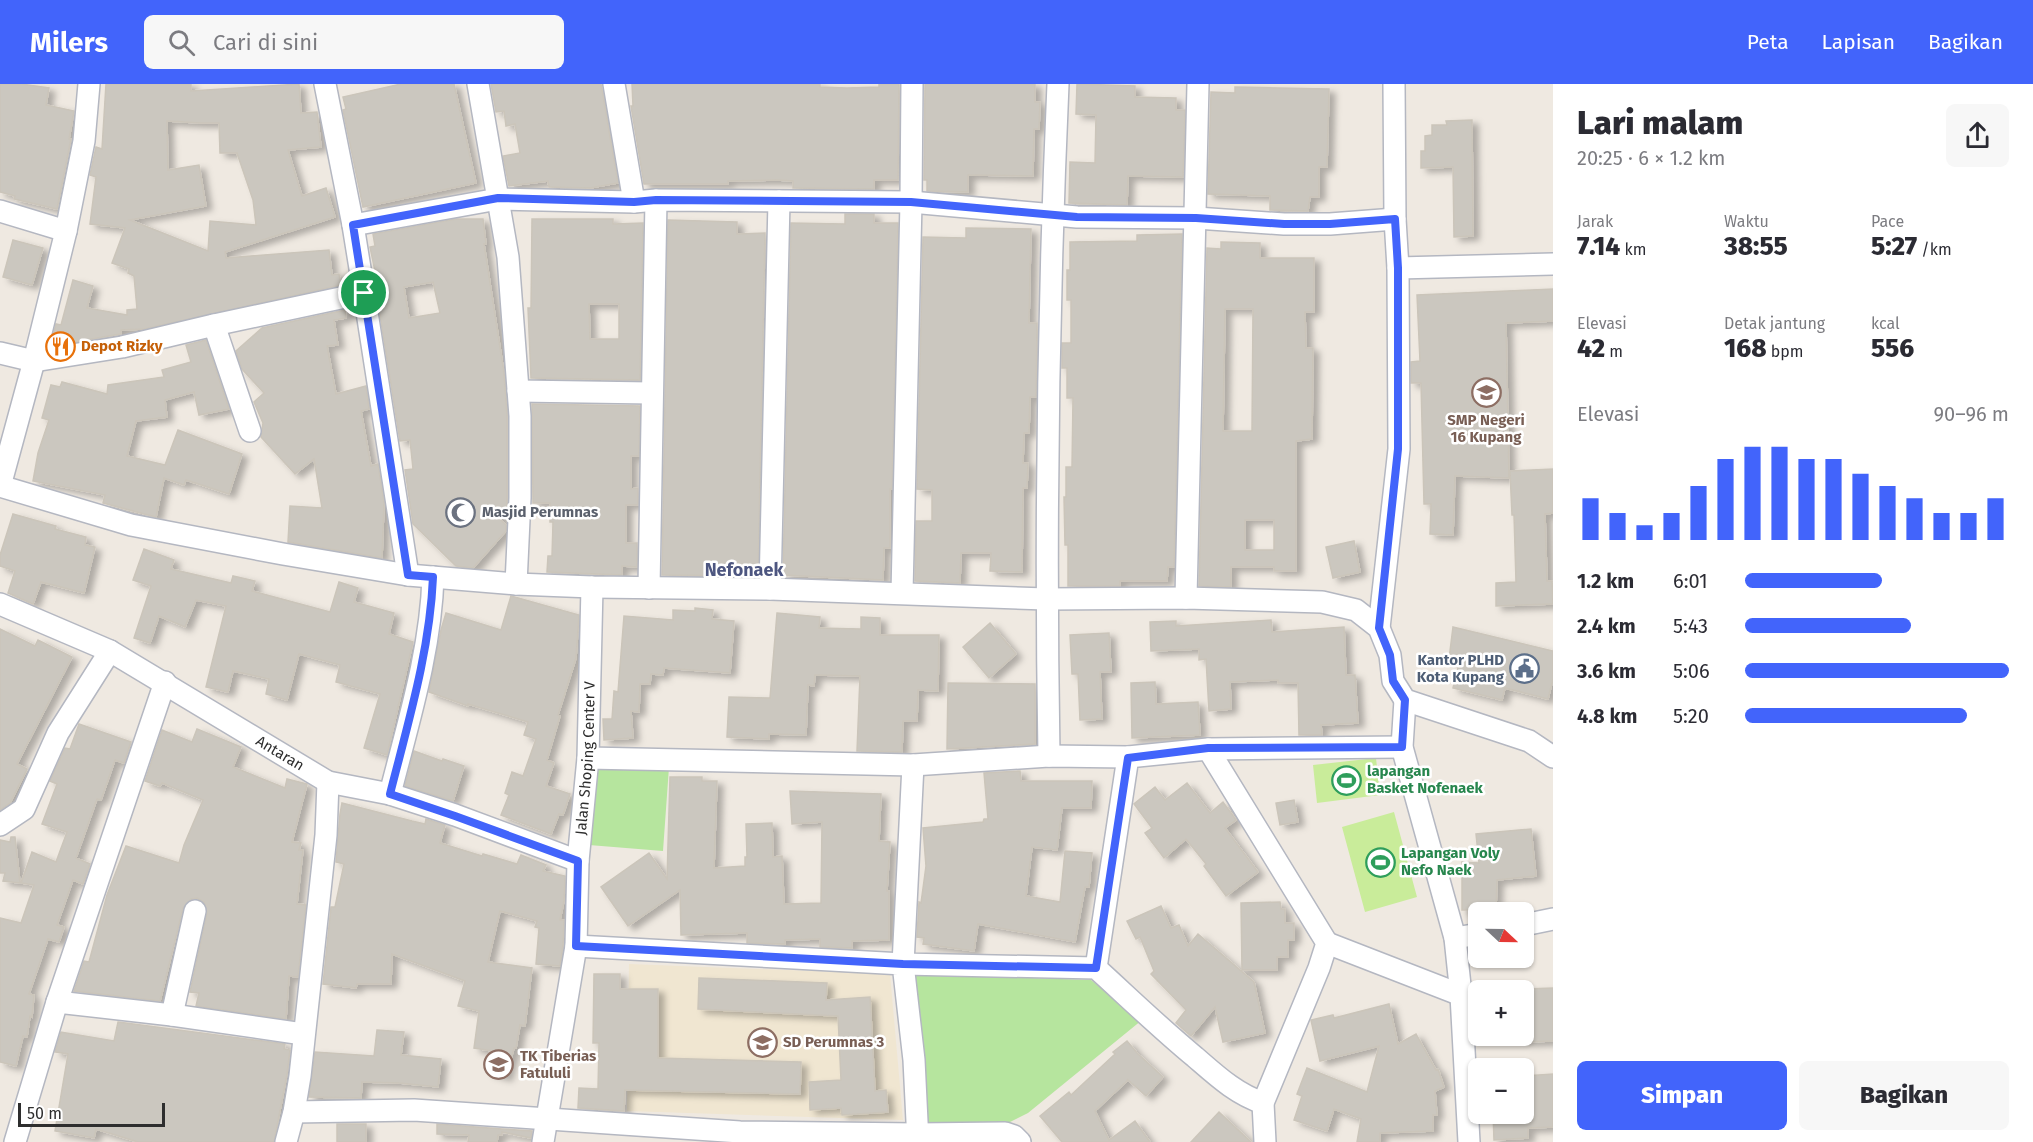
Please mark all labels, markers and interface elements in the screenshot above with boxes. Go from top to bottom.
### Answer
search box [144,15,564,69]
text: Milers [30,26,108,59]
icon: search [165,26,198,59]
text: Cari di sini [213,29,318,56]
text: Peta [1747,29,1789,55]
text: Lapisan [1822,29,1895,55]
text: Bagikan [1928,29,2003,55]
text: Lari malam [1577,103,1743,143]
button: share [1946,104,2009,167]
text: 20:25 · 6 × 1.2 km [1577,146,1725,170]
text: Jarak [1577,212,1613,231]
text: Waktu [1724,212,1769,231]
text: Pace [1871,212,1904,231]
text: 7.14 [1577,231,1620,262]
text: 38:55 [1724,231,1788,262]
text: 5:27 [1871,231,1917,262]
text: km [1620,240,1646,259]
text: /km [1917,240,1952,259]
pin [338,267,389,318]
icon: arrive [347,276,380,309]
text: Elevasi [1577,314,1627,333]
text: Detak jantung [1724,314,1825,333]
text: kcal [1871,314,1900,333]
restaurant icon: Depot Rizky [44,330,76,362]
text: 42 [1577,333,1605,364]
text: 168 [1724,333,1767,364]
text: 556 [1871,333,1914,364]
place label: Depot Rizky [81,337,163,355]
text: m [1605,342,1623,361]
text: bpm [1767,342,1804,361]
school or university icon: SMP Negeri 16 Kupang [1470,377,1502,409]
text: Elevasi [1577,402,1639,426]
text: 90–96 m [1934,402,2009,426]
place label: SMP Negeri 16 Kupang [1447,411,1525,446]
mosque icon: Masjid Perumnas [445,496,477,528]
place label: Masjid Perumnas [482,503,598,521]
district label: Nefonaek [705,559,784,581]
text: 1.2 km [1577,569,1634,593]
text: 6:01 [1673,569,1708,593]
text: 2.4 km [1577,614,1636,638]
text: 5:43 [1673,614,1708,638]
place label: Kantor PLHD Kota Kupang [1417,651,1505,686]
public building icon: Kantor PLHD Kota Kupang [1509,653,1541,685]
text: 3.6 km [1577,659,1636,683]
text: 5:06 [1673,659,1710,683]
street label: Jalan Shoping Center V [572,680,599,836]
text: 4.8 km [1577,704,1637,728]
text: 5:20 [1673,704,1709,728]
street label: Antaran [253,732,307,775]
place label: lapangan Basket Nofenaek [1367,762,1484,797]
sports icon: lapangan Basket Nofenaek [1330,764,1362,796]
place label: Lapangan Voly Nefo Naek [1401,844,1500,879]
sports icon: Lapangan Voly Nefo Naek [1364,846,1396,878]
north arrow [1468,902,1534,968]
map controls [1468,902,1534,1124]
button: + [1468,980,1534,1046]
school or university icon: SD Perumnas 3 [746,1026,778,1058]
place label: SD Perumnas 3 [783,1033,885,1051]
place label: TK Tiberias Fatululi [520,1047,596,1082]
school or university icon: TK Tiberias Fatululi [483,1049,515,1081]
button: − [1468,1058,1534,1124]
button: Simpan [1577,1061,1787,1130]
button: Bagikan [1799,1061,2009,1130]
scale bar [18,1100,165,1128]
text: 50 m [27,1104,62,1123]

